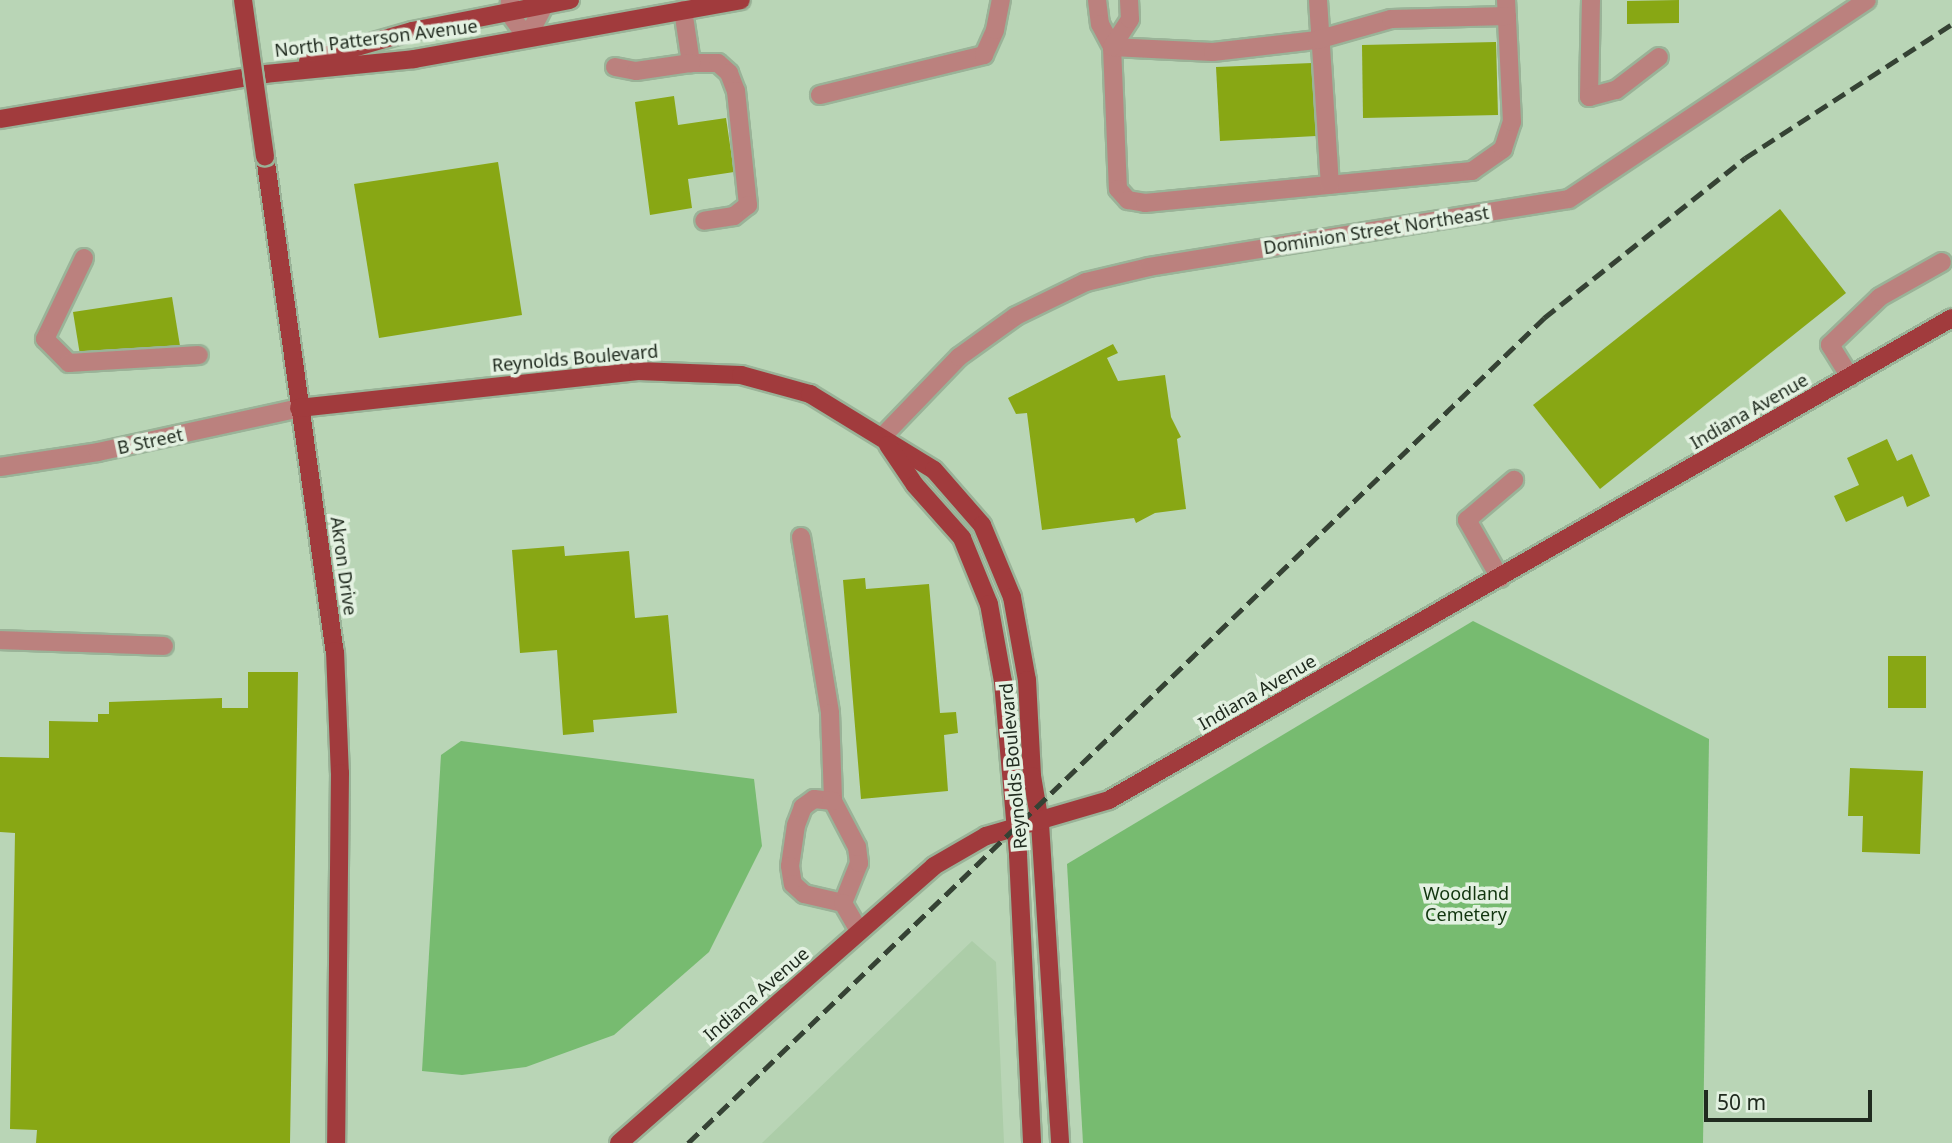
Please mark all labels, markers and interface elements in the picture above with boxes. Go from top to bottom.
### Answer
street label: North Patterson Avenue [273,15,479,61]
street label: Dominion Street Northeast [1262,202,1490,258]
street label: Reynolds Boulevard [491,340,659,376]
street label: Indiana Avenue [1686,369,1812,453]
street label: B Street [115,424,185,458]
street label: Akron Drive [326,515,362,617]
street label: Indiana Avenue [1194,650,1320,734]
street label: Reynolds Boulevard [995,682,1031,850]
park label: Woodland Cemetery [1423,883,1509,926]
street label: Indiana Avenue [699,943,813,1045]
scale bar [1707,1076,1875,1120]
text: 50 m [1717,1088,1766,1116]

